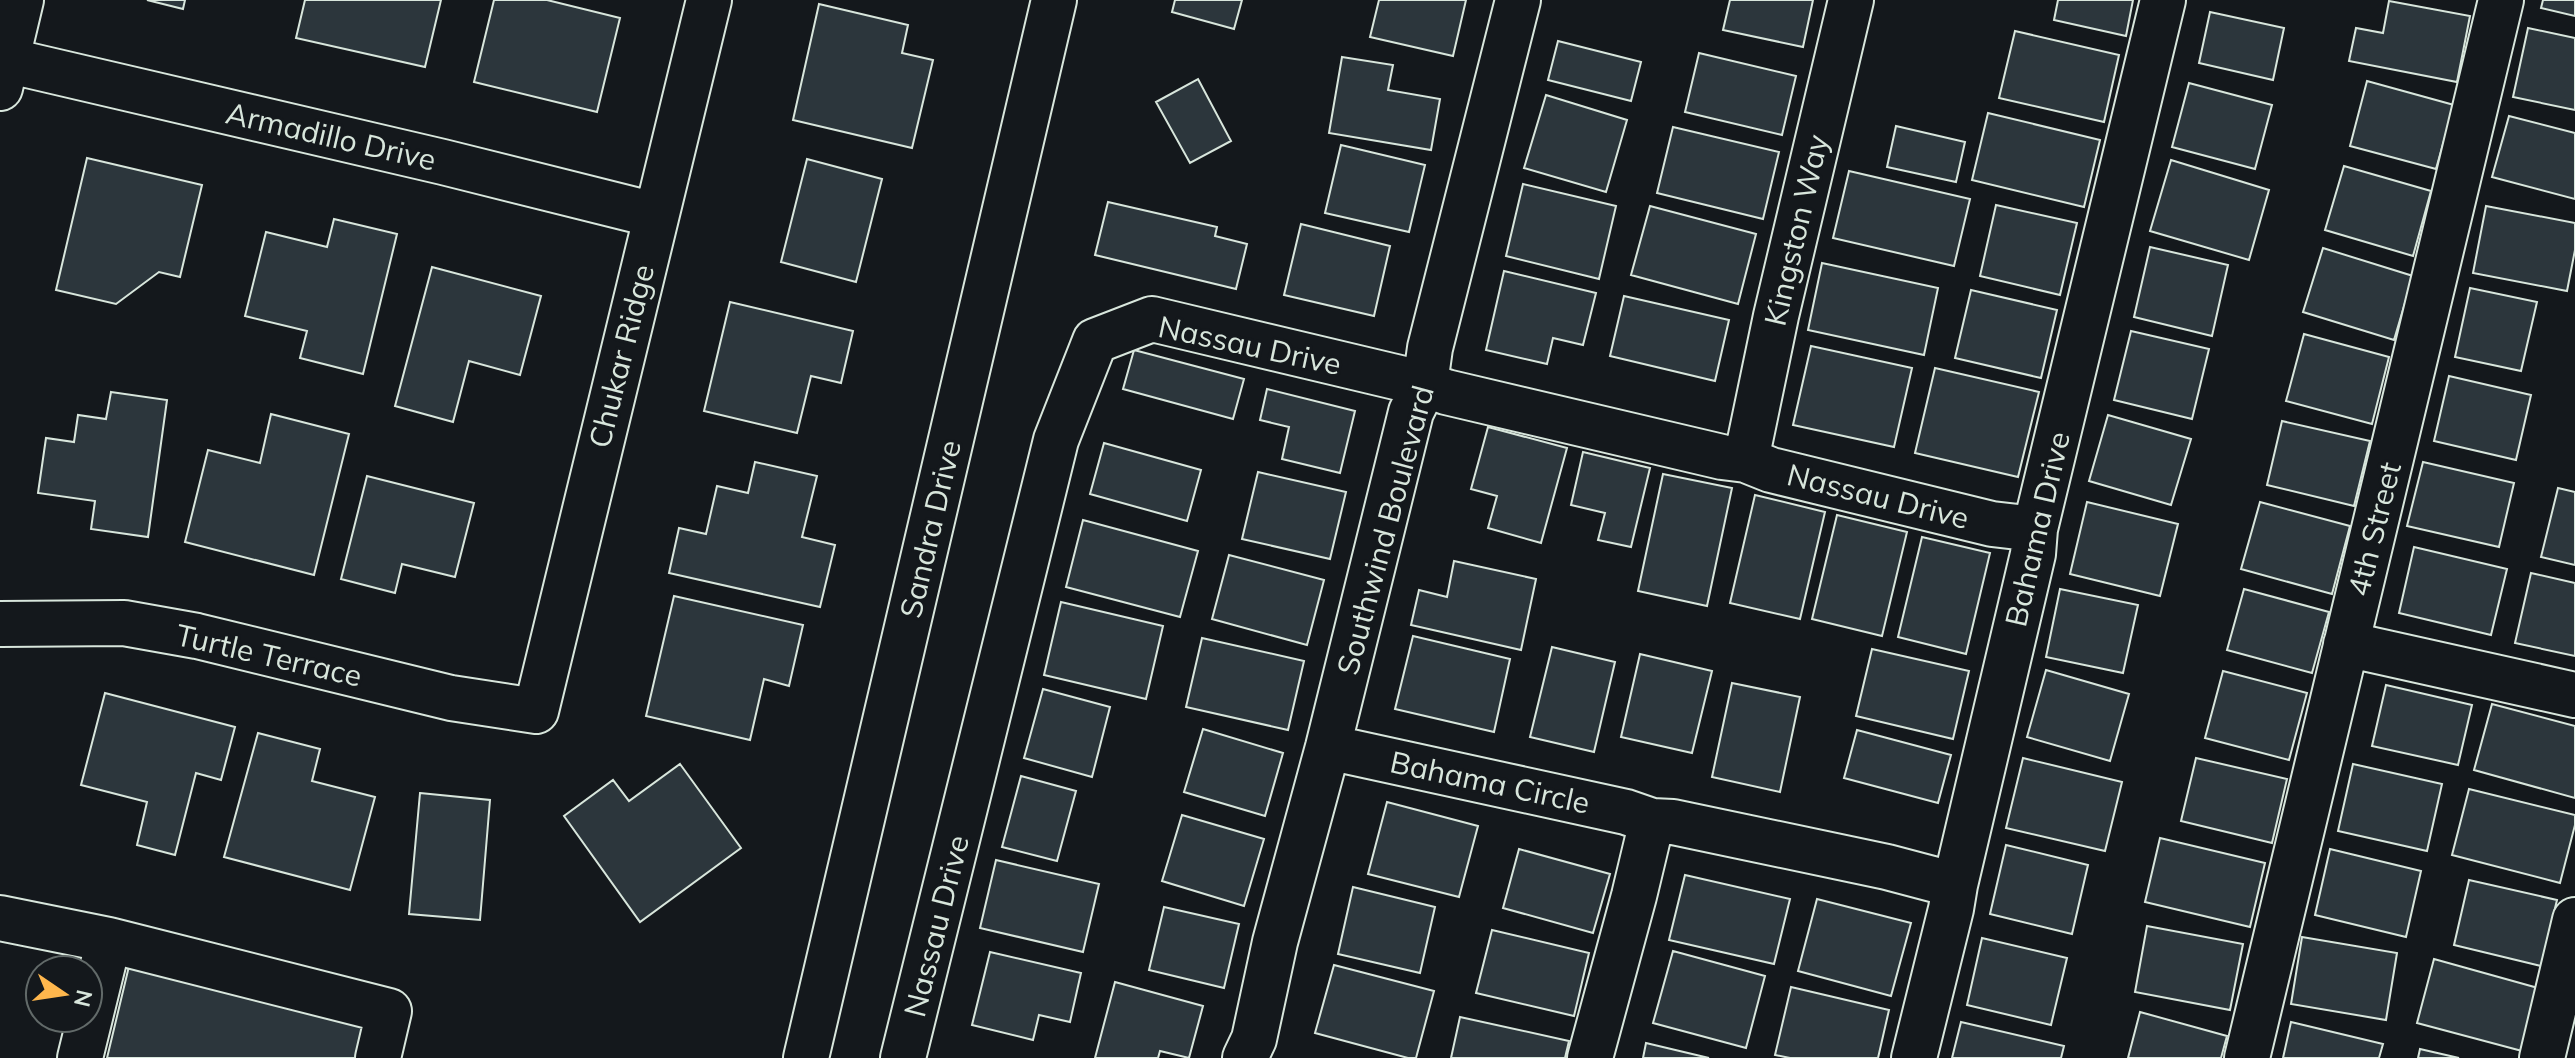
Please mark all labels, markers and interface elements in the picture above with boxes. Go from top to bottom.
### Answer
street label: Armadillo Drive [222,93,440,179]
street label: Kingston Way [1756,131,1836,329]
street label: Chukar Ridge [580,260,662,452]
street label: Nassau Drive [1155,307,1345,383]
street label: Southwind Boulevard [1328,381,1442,679]
street label: Bahama Drive [1996,428,2078,630]
street label: Sandra Drive [891,436,969,622]
street label: Nassau Drive [1783,455,1973,537]
street label: 4th Street [2339,458,2409,600]
street label: Turtle Terrace [172,615,366,695]
street label: Bahama Circle [1387,742,1593,822]
street label: Nassau Drive [895,831,977,1021]
north arrow [24,954,104,1034]
text: N [68,987,99,1010]

